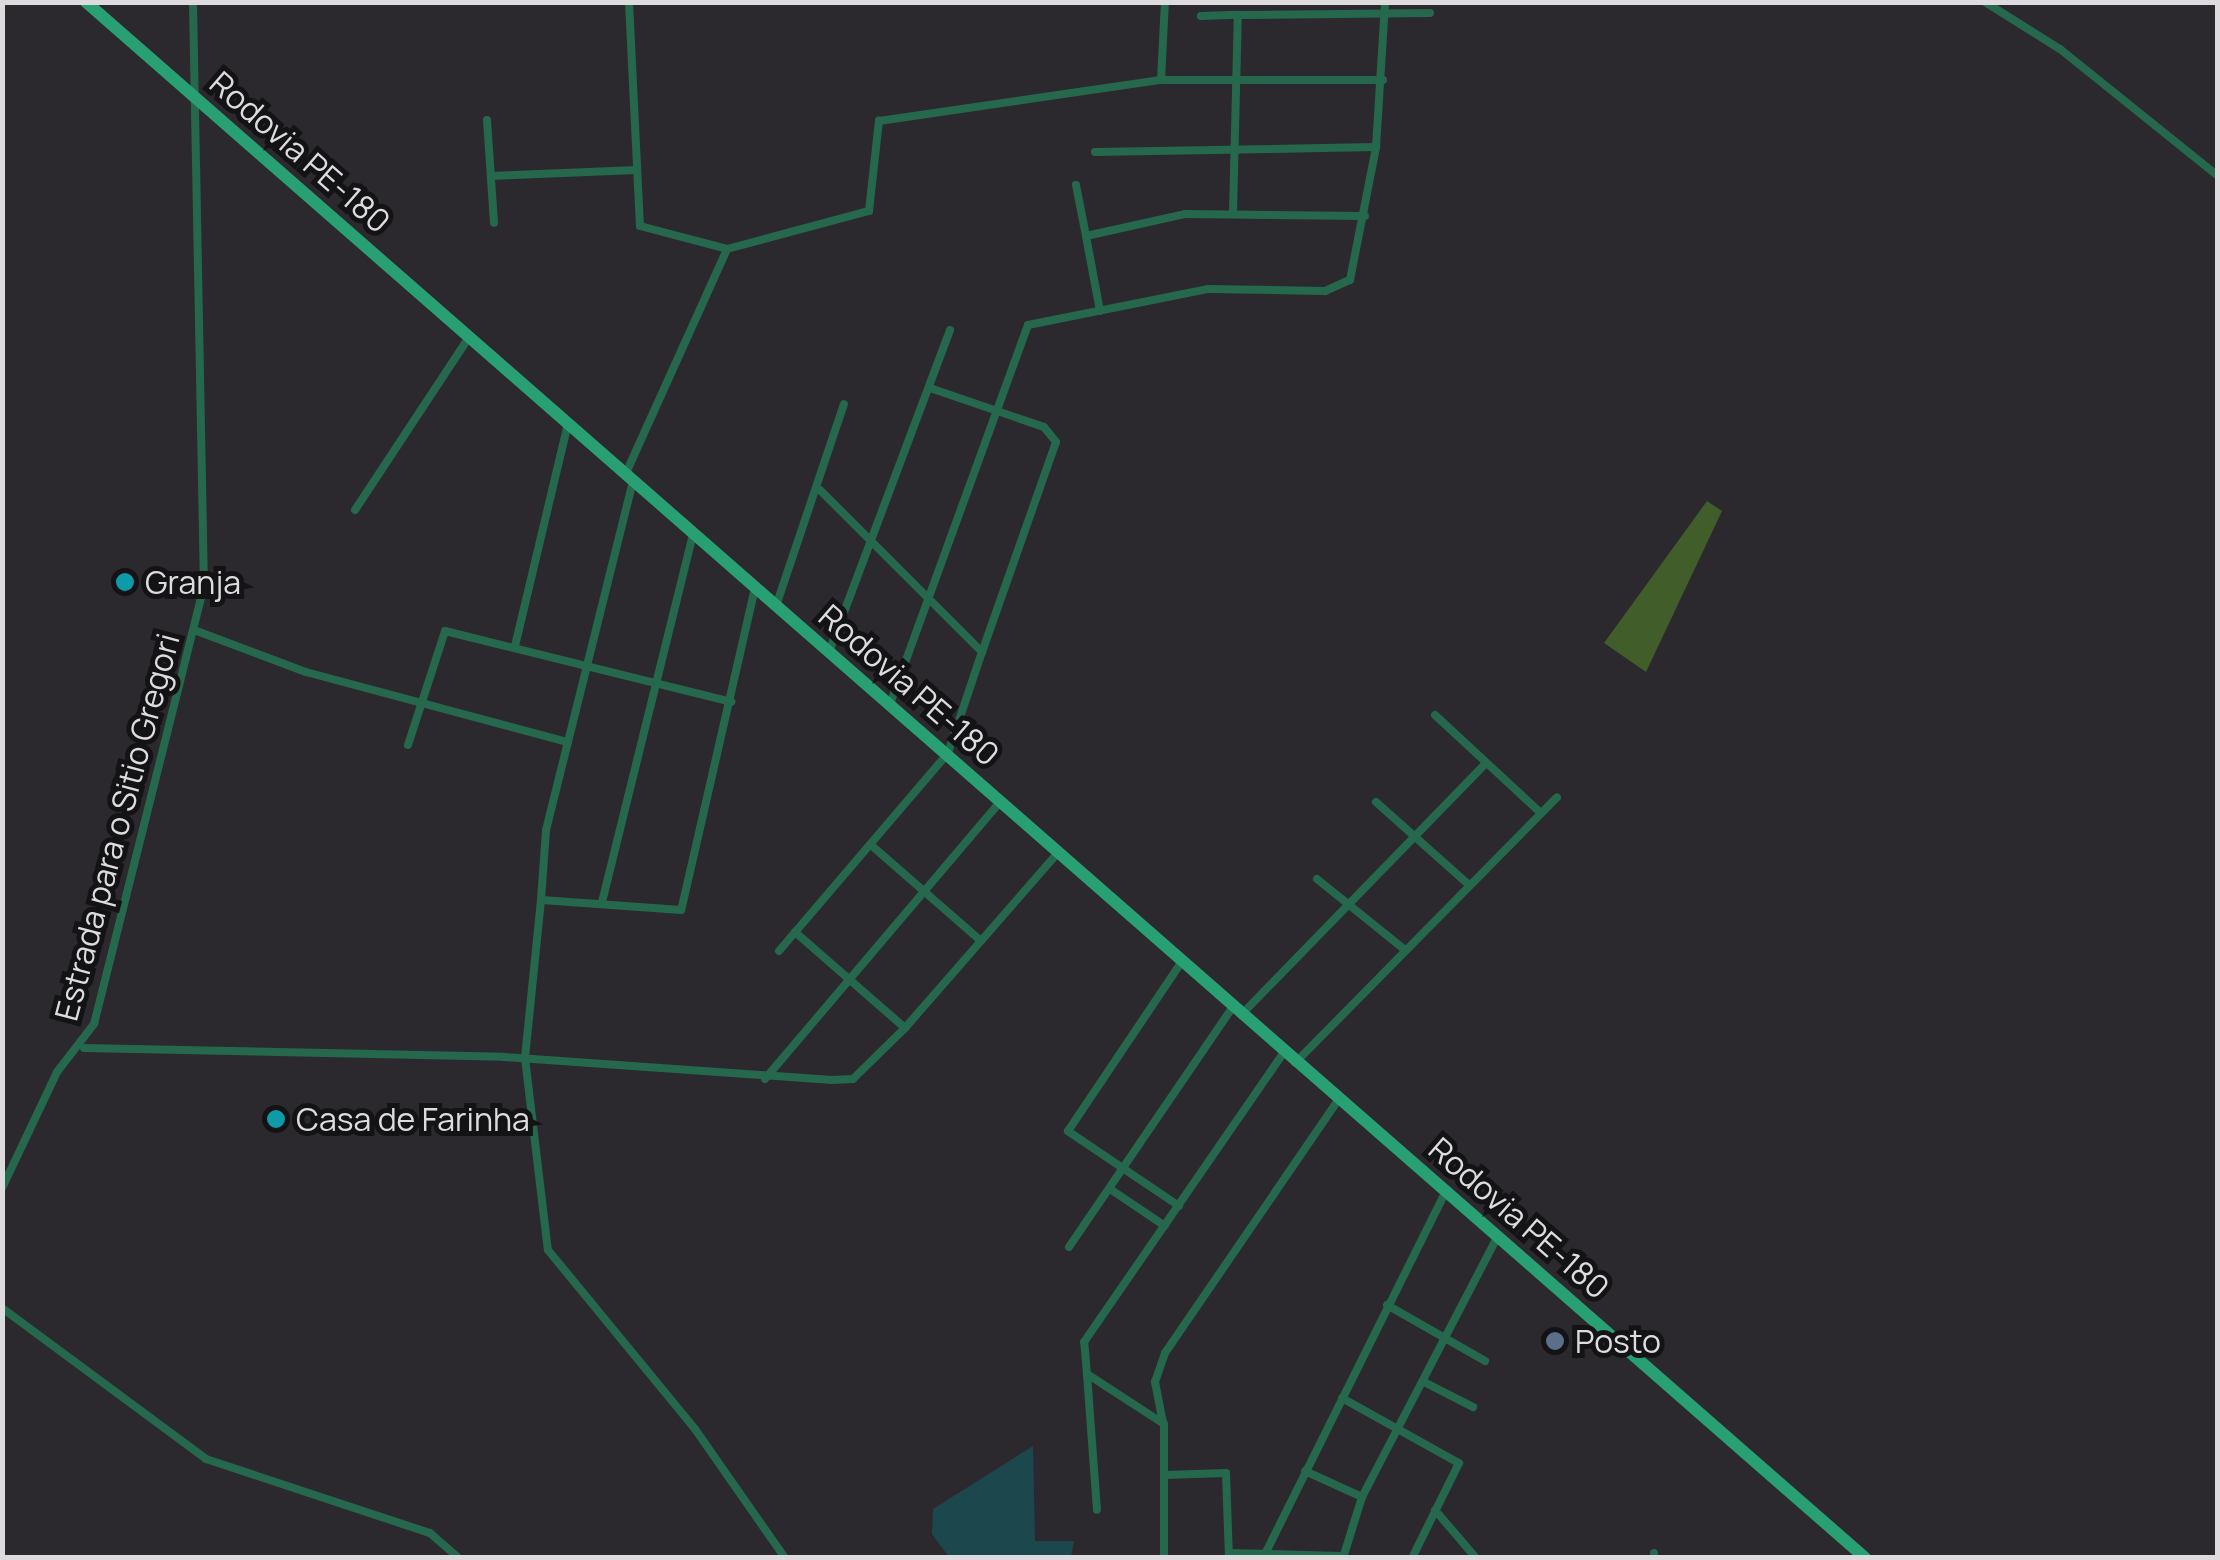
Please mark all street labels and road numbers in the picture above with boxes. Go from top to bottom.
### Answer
street label: Rodovia PE-180 [202,63,398,241]
street label: Rodovia PE-180 [811,596,1007,774]
street label: Estrada para o Sitio Gregori [47,629,187,1025]
street label: Rodovia PE-180 [1421,1129,1617,1307]

